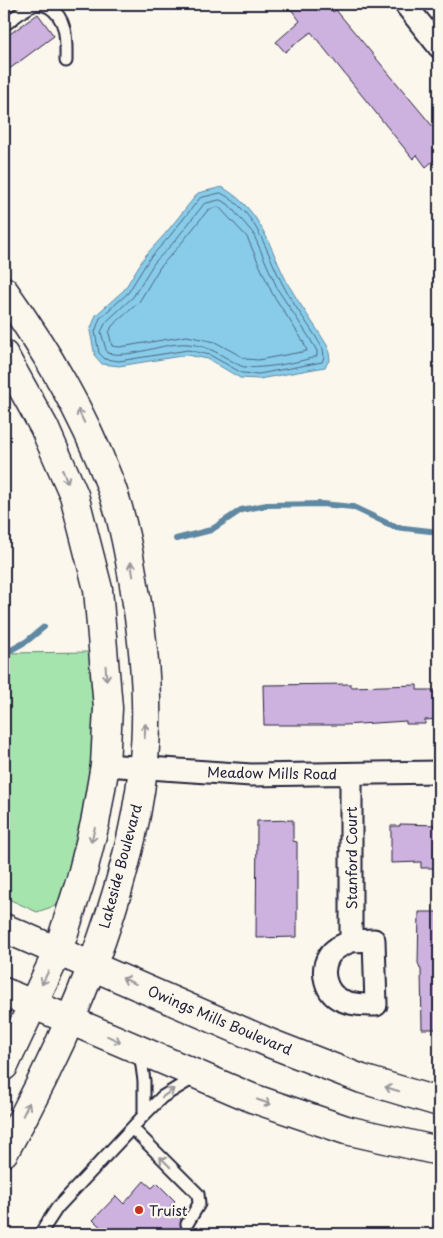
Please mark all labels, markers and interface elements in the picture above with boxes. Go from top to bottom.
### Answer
one-way arrow [76,409,85,424]
one-way arrow [61,468,71,483]
one-way arrow [127,562,137,578]
one-way arrow [102,665,111,681]
one-way arrow [141,723,150,739]
street label: Meadow Mills Road [207,761,337,785]
street label: Lakeside Boulevard [93,801,147,931]
street label: Stanford Court [341,806,362,909]
one-way arrow [87,826,97,842]
one-way arrow [40,970,49,985]
one-way arrow [122,976,137,986]
street label: Owings Mills Boulevard [145,980,296,1060]
one-way arrow [106,1035,121,1045]
one-way arrow [385,1083,401,1093]
one-way arrow [161,1088,175,1098]
one-way arrow [256,1098,271,1107]
one-way arrow [22,1102,31,1117]
one-way arrow [159,1156,172,1168]
place label: Truist [149,1200,188,1221]
marker: Truist [133,1204,145,1216]

